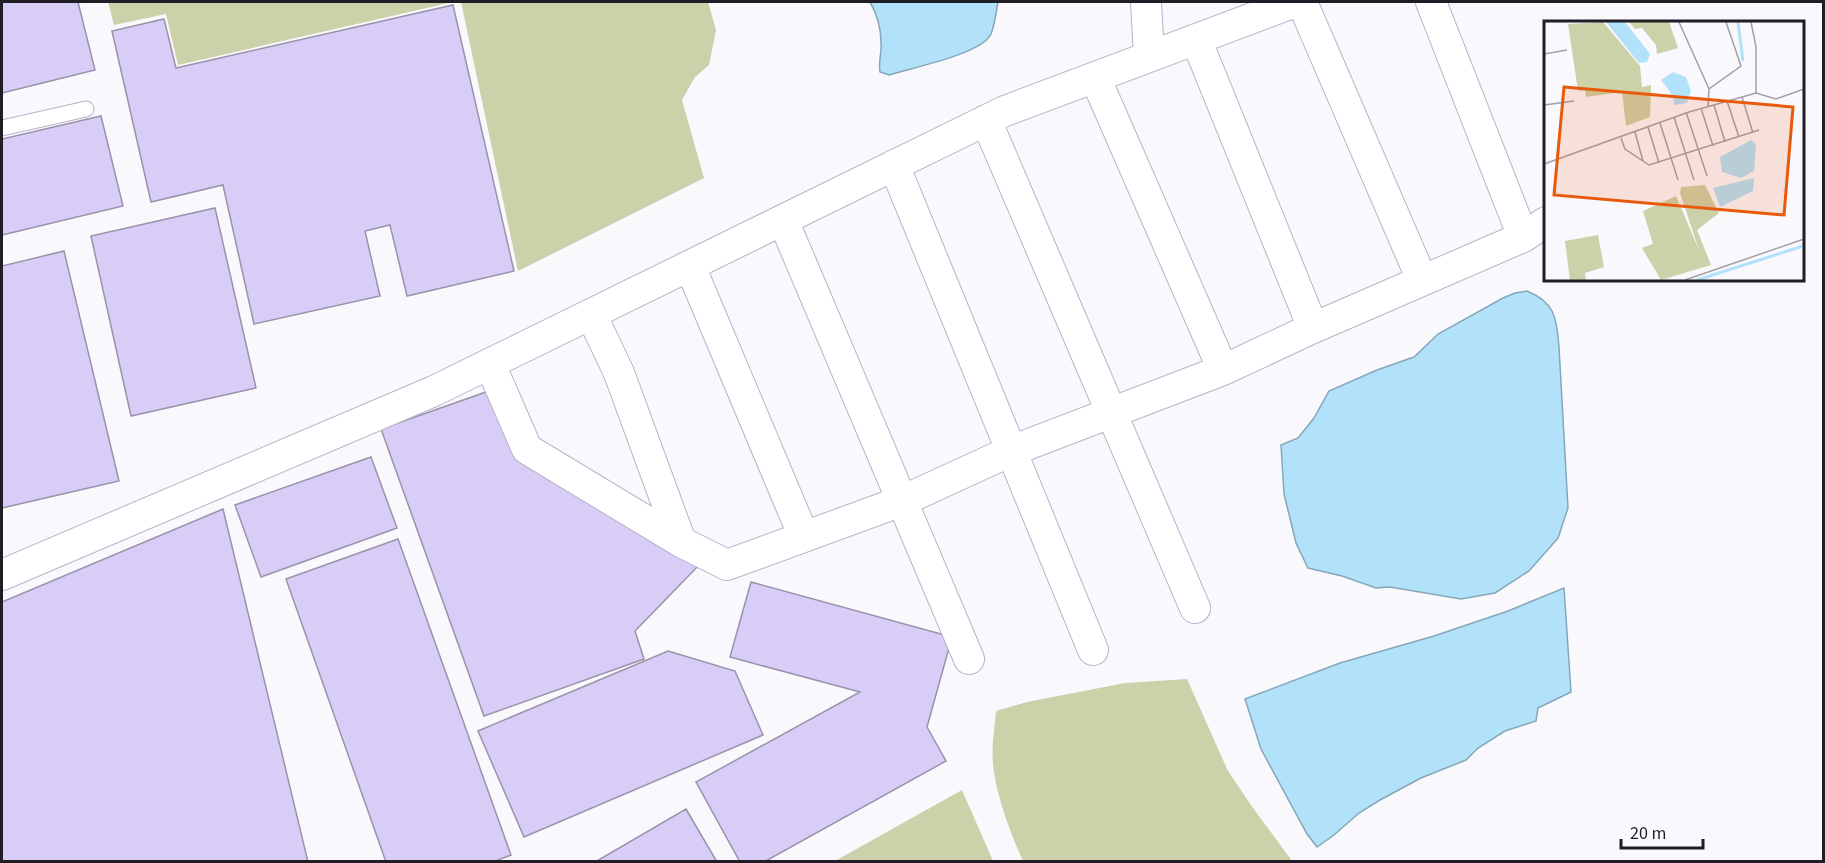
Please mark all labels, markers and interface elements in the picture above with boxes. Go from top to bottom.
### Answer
inset map [1544,21,1804,280]
scale bar [1621,812,1704,850]
text: 20 m [1630,821,1666,846]

